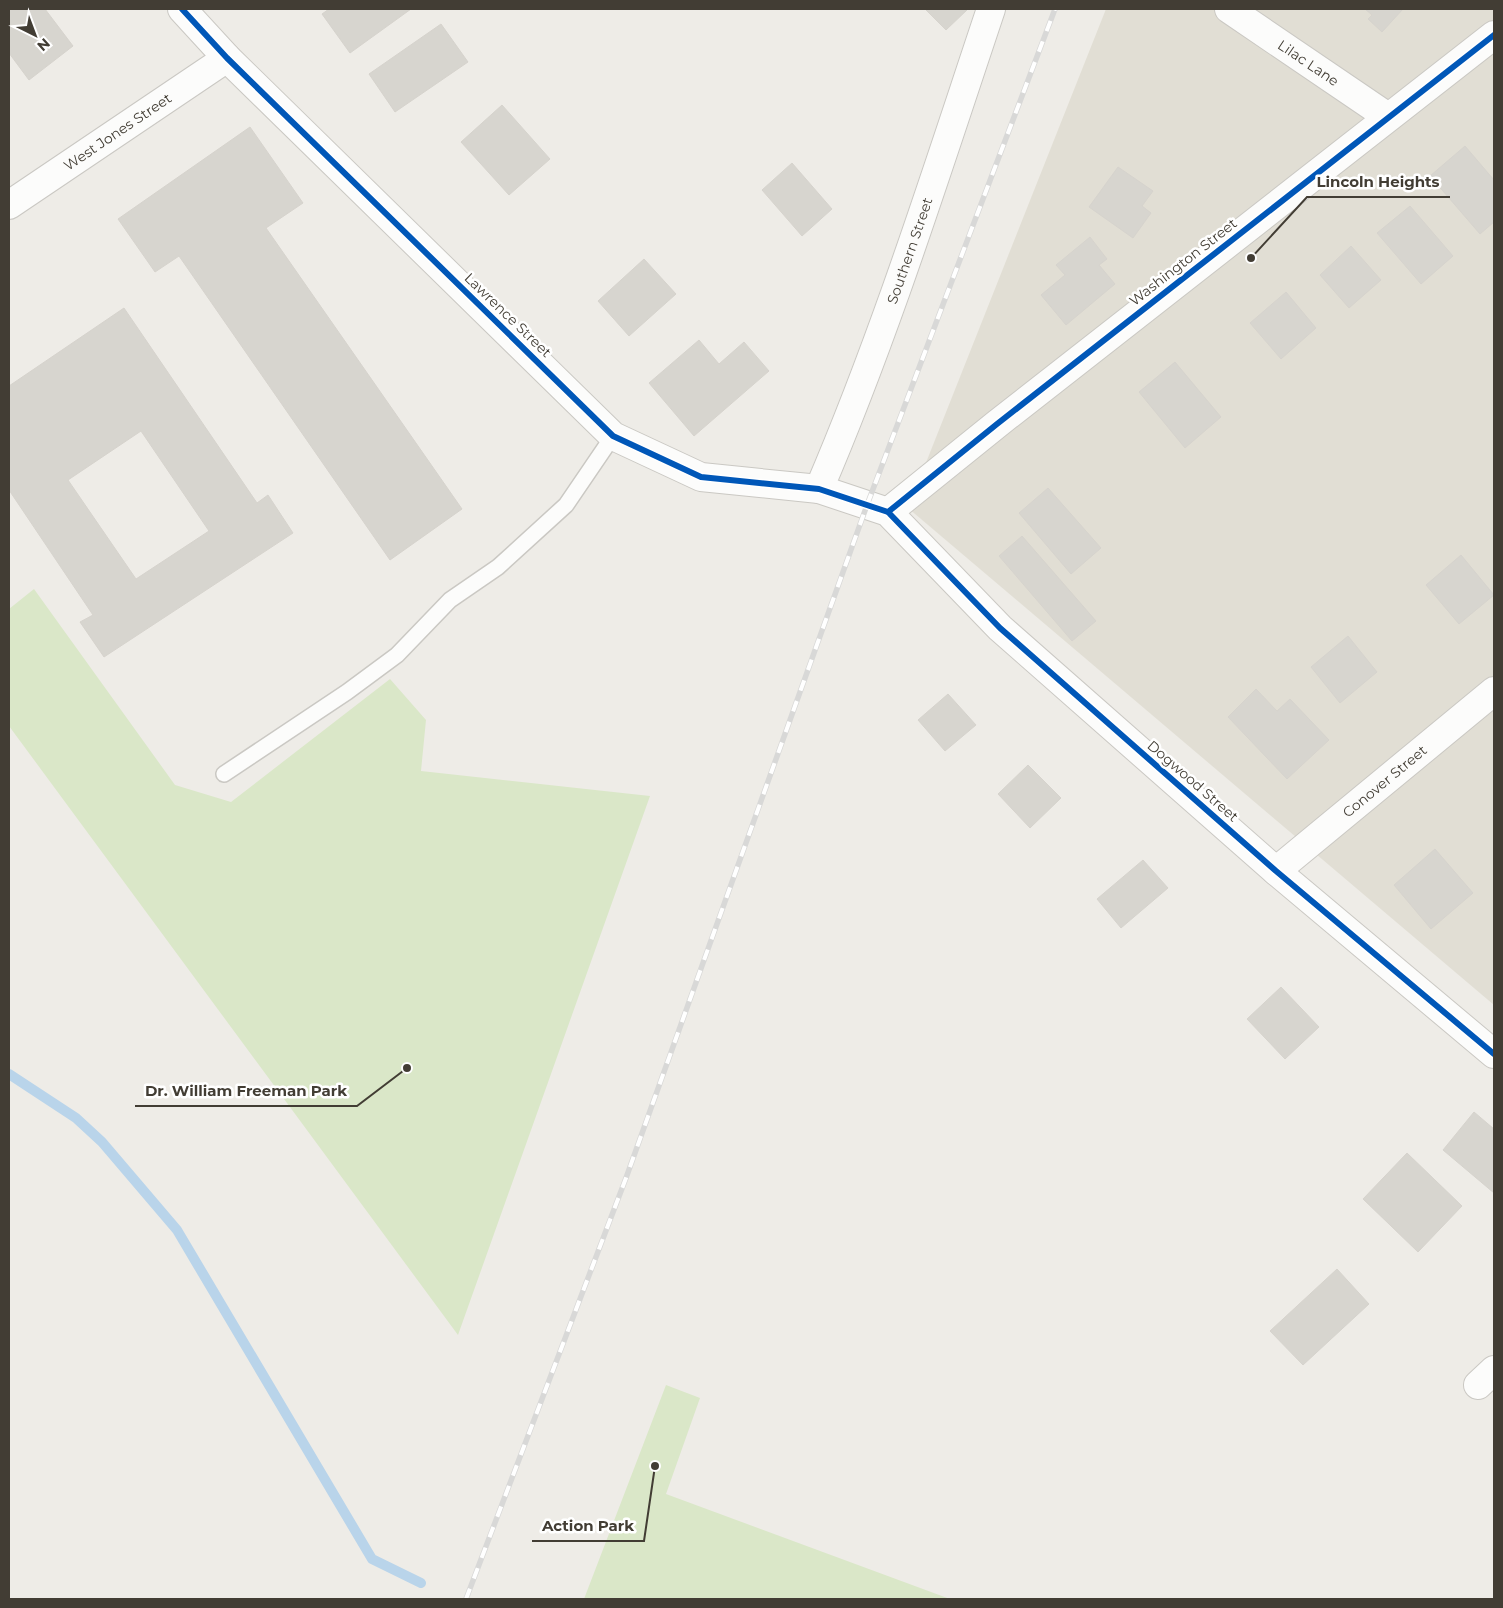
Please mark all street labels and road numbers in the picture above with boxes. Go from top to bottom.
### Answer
street label: Lilac Lane [1274,36,1342,90]
street label: West Jones Street [60,89,175,174]
street label: Southern Street [883,195,937,306]
street label: Washington Street [1126,214,1241,310]
street label: Lawrence Street [461,269,556,361]
street label: Dogwood Street [1144,736,1243,826]
street label: Conover Street [1339,741,1431,821]

